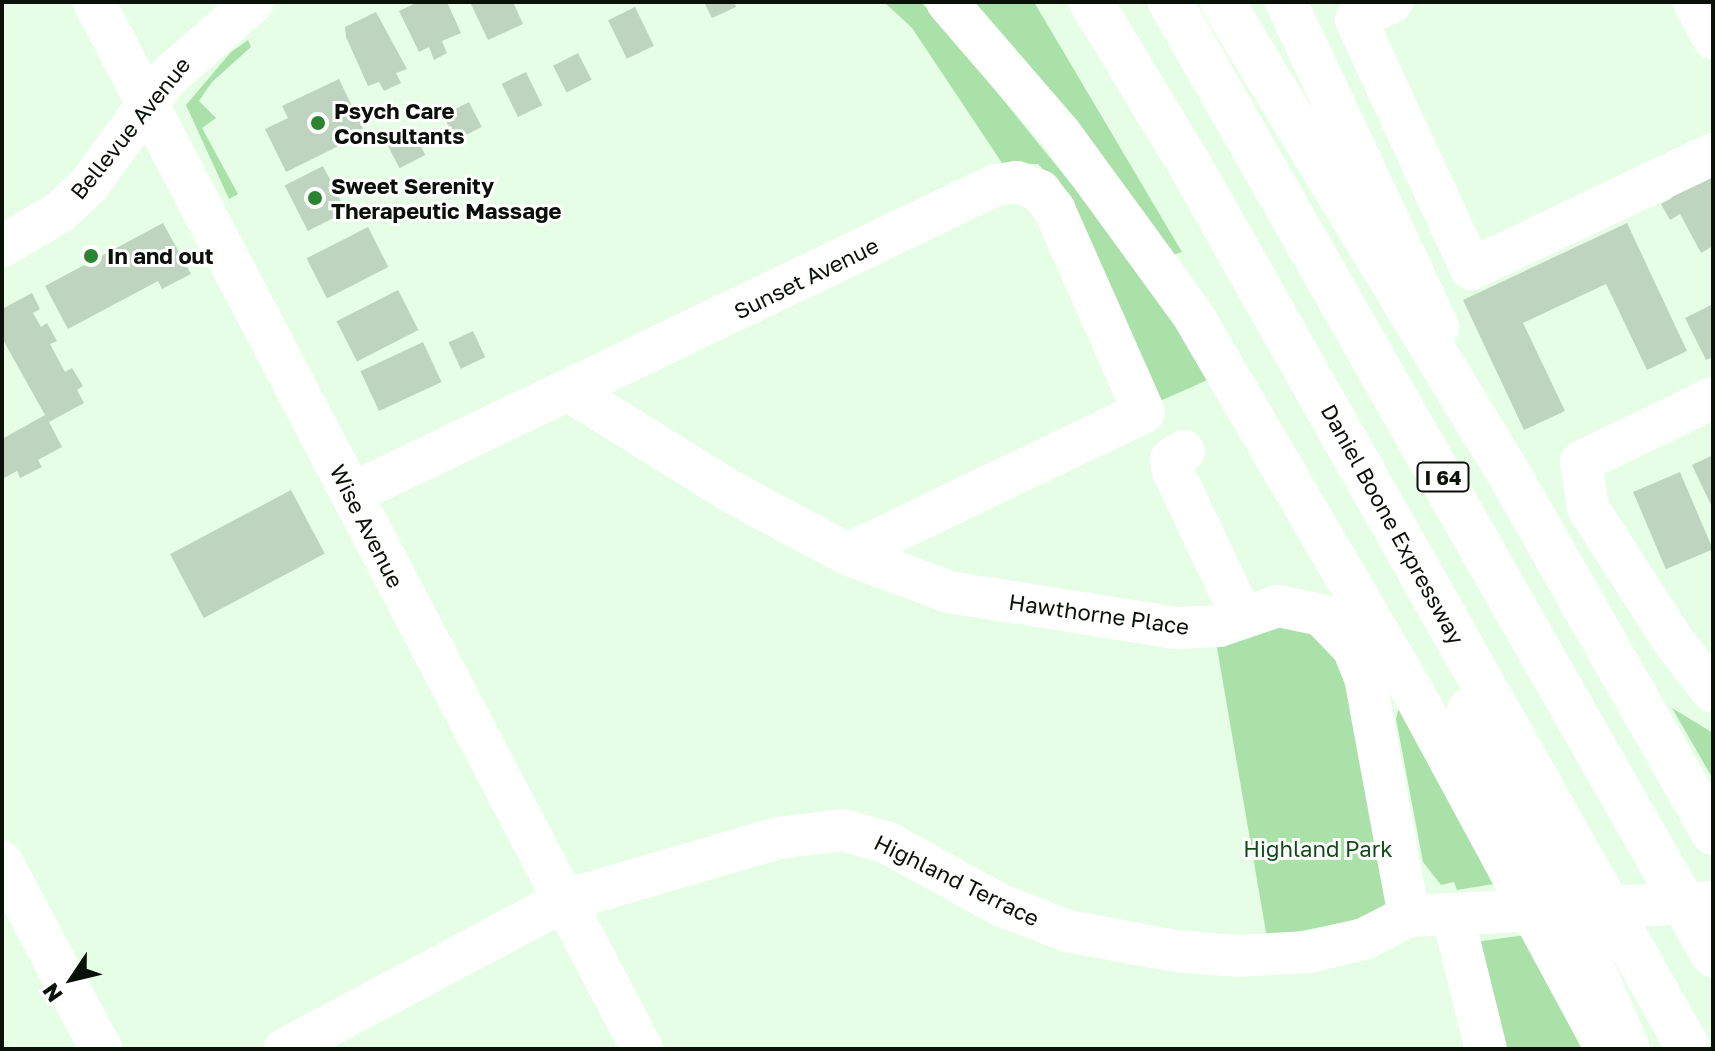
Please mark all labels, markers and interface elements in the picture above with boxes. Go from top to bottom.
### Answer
street label: Bellevue Avenue [65,52,195,204]
place label: Psych Care Consultants [334,97,464,148]
marker: Psych Care Consultants [309,114,327,132]
place label: Sweet Serenity Therapeutic Massage [331,172,561,224]
marker: Sweet Serenity Therapeutic Massage [306,189,324,207]
street label: Sunset Avenue [730,232,882,324]
place label: In and out [107,243,213,269]
marker: In and out [82,247,100,265]
street label: Daniel Boone Expressway [1316,399,1470,649]
street label: Wise Avenue [325,460,409,592]
road number: I 64 [1415,461,1471,493]
street label: Hawthorne Place [1007,588,1191,640]
street label: Highland Terrace [870,829,1044,931]
park label: Highland Park [1243,836,1393,862]
north arrow [32,939,112,1019]
text: N [36,978,68,1008]

